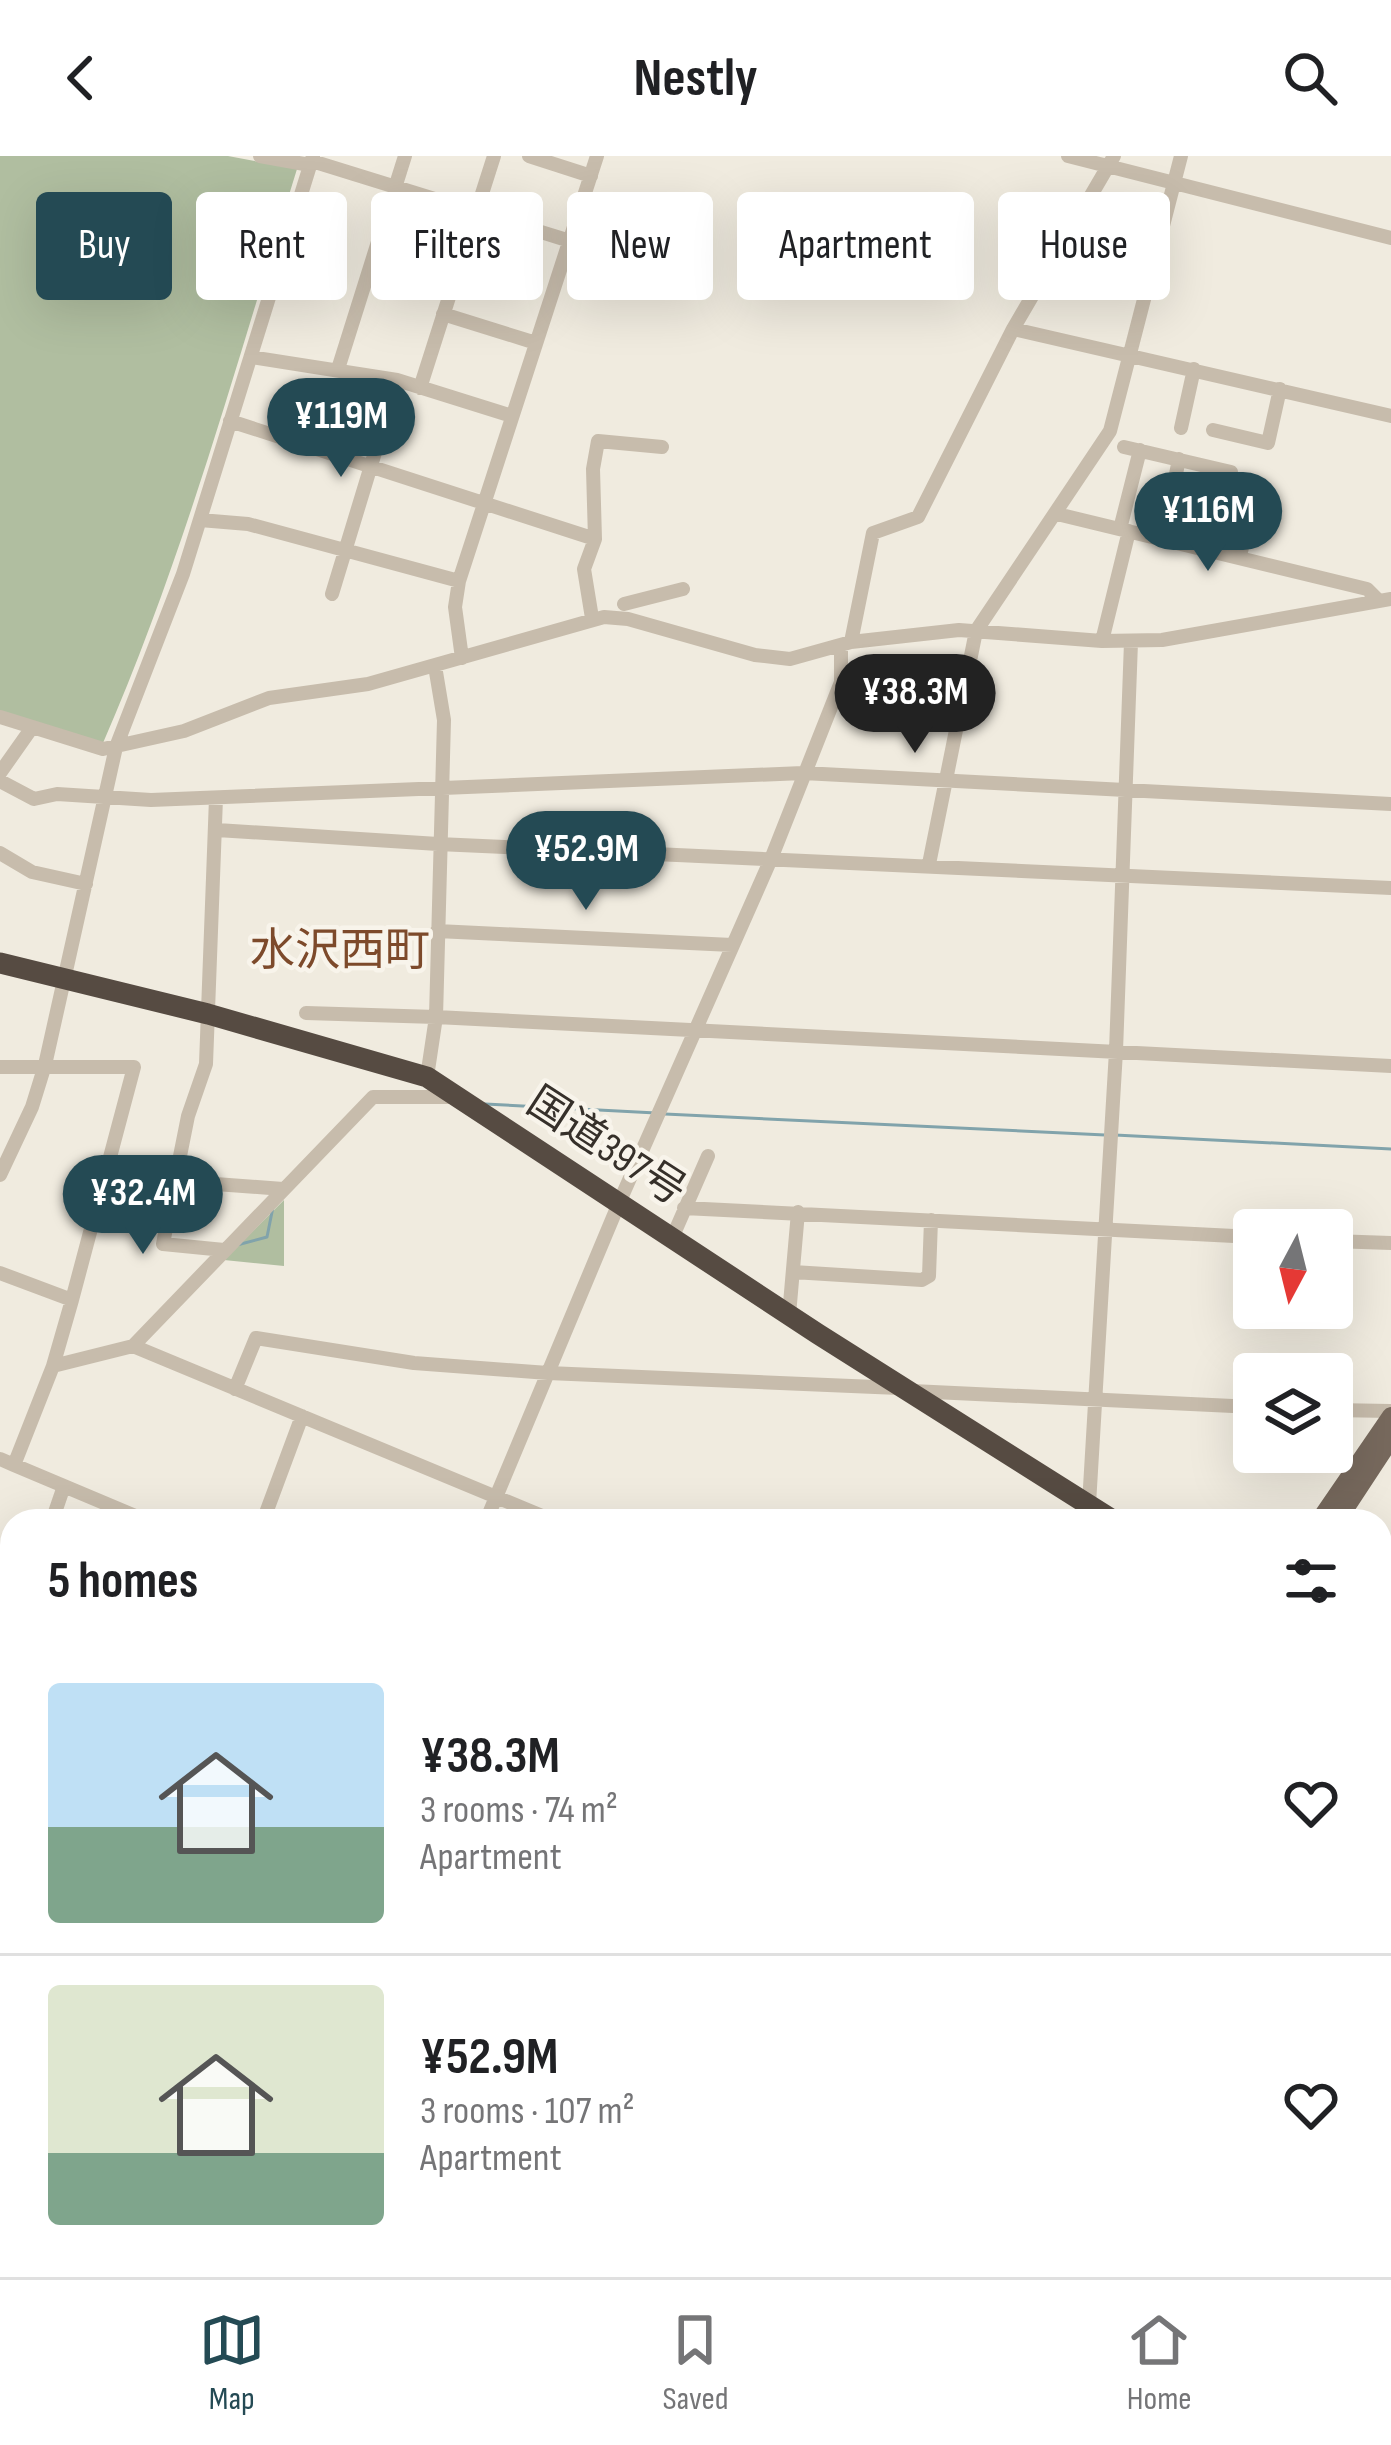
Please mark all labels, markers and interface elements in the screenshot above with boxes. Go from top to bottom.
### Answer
icon: back [48,45,114,111]
icon: search [1277,45,1343,111]
text: Nestly [634,46,757,111]
chip: Buy [36,192,172,300]
chip: Rent [196,192,347,300]
chip: Filters [371,192,543,300]
chip: New [567,192,713,300]
chip: Apartment [737,192,974,300]
chip: House [998,192,1170,300]
pin: ¥119M [257,378,425,480]
text: ¥119M [294,393,388,440]
pin: ¥116M [1124,472,1292,574]
text: ¥116M [1161,487,1255,534]
pin: ¥38.3M [817,654,1013,756]
text: ¥38.3M [862,669,968,716]
pin: ¥52.9M [488,811,684,913]
text: ¥52.9M [533,826,639,873]
district label: 水沢西町 [250,924,430,979]
street label: 国道397号 [517,1077,695,1217]
pin: ¥32.4M [45,1155,241,1257]
text: ¥32.4M [90,1170,196,1217]
north arrow [1233,1209,1353,1329]
map controls [1233,1209,1353,1473]
button: layers [1233,1353,1353,1473]
icon: filters [1278,1548,1344,1614]
text: 5 homes [48,1551,198,1612]
text: ¥38.3M [420,1726,560,1787]
icon: home [144,1731,288,1875]
icon: heart [1278,1770,1344,1836]
text: 3 rooms · 74 m² [420,1787,618,1834]
text: Apartment [420,1834,562,1881]
text: ¥52.9M [420,2027,558,2088]
icon: home [144,2033,288,2177]
icon: heart [1278,2072,1344,2138]
text: 3 rooms · 107 m² [420,2088,635,2135]
text: Apartment [420,2135,562,2182]
tab: Map [199,2307,265,2419]
tab: Saved [662,2307,729,2419]
tab: Home [1126,2307,1192,2419]

